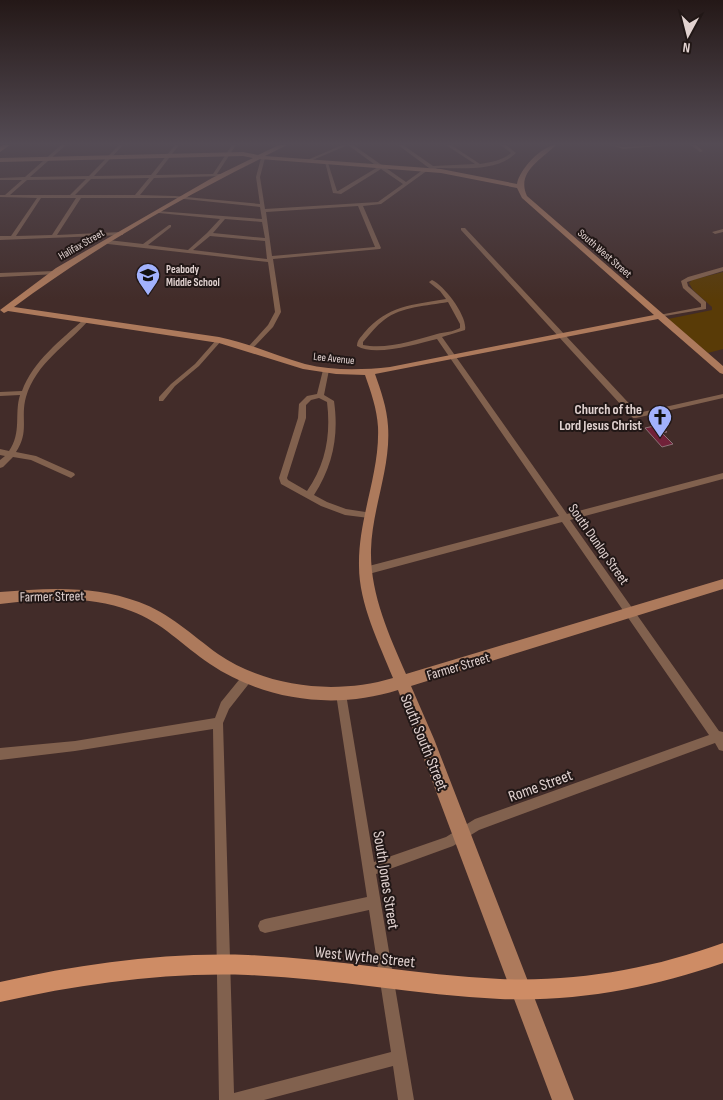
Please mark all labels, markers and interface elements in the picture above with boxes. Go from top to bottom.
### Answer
north arrow [663,10,713,60]
text: N [682,39,691,56]
street label: Halifax Street [56,226,107,263]
street label: South West Street [575,226,635,281]
school or university icon: Peabody Middle School [135,262,161,296]
place label: Peabody Middle School [166,263,220,289]
street label: Lee Avenue [313,350,355,367]
place label: Church of the Lord Jesus Christ [559,401,642,434]
church icon: Church of the Lord Jesus Christ [647,404,673,438]
street label: South Dunlop Street [564,501,633,588]
street label: Farmer Street [19,587,85,606]
street label: Farmer Street [425,649,492,684]
street label: South South Street [396,691,452,794]
street label: Rome Street [506,766,575,807]
street label: South Jones Street [368,830,403,931]
street label: West Wythe Street [314,943,416,972]

